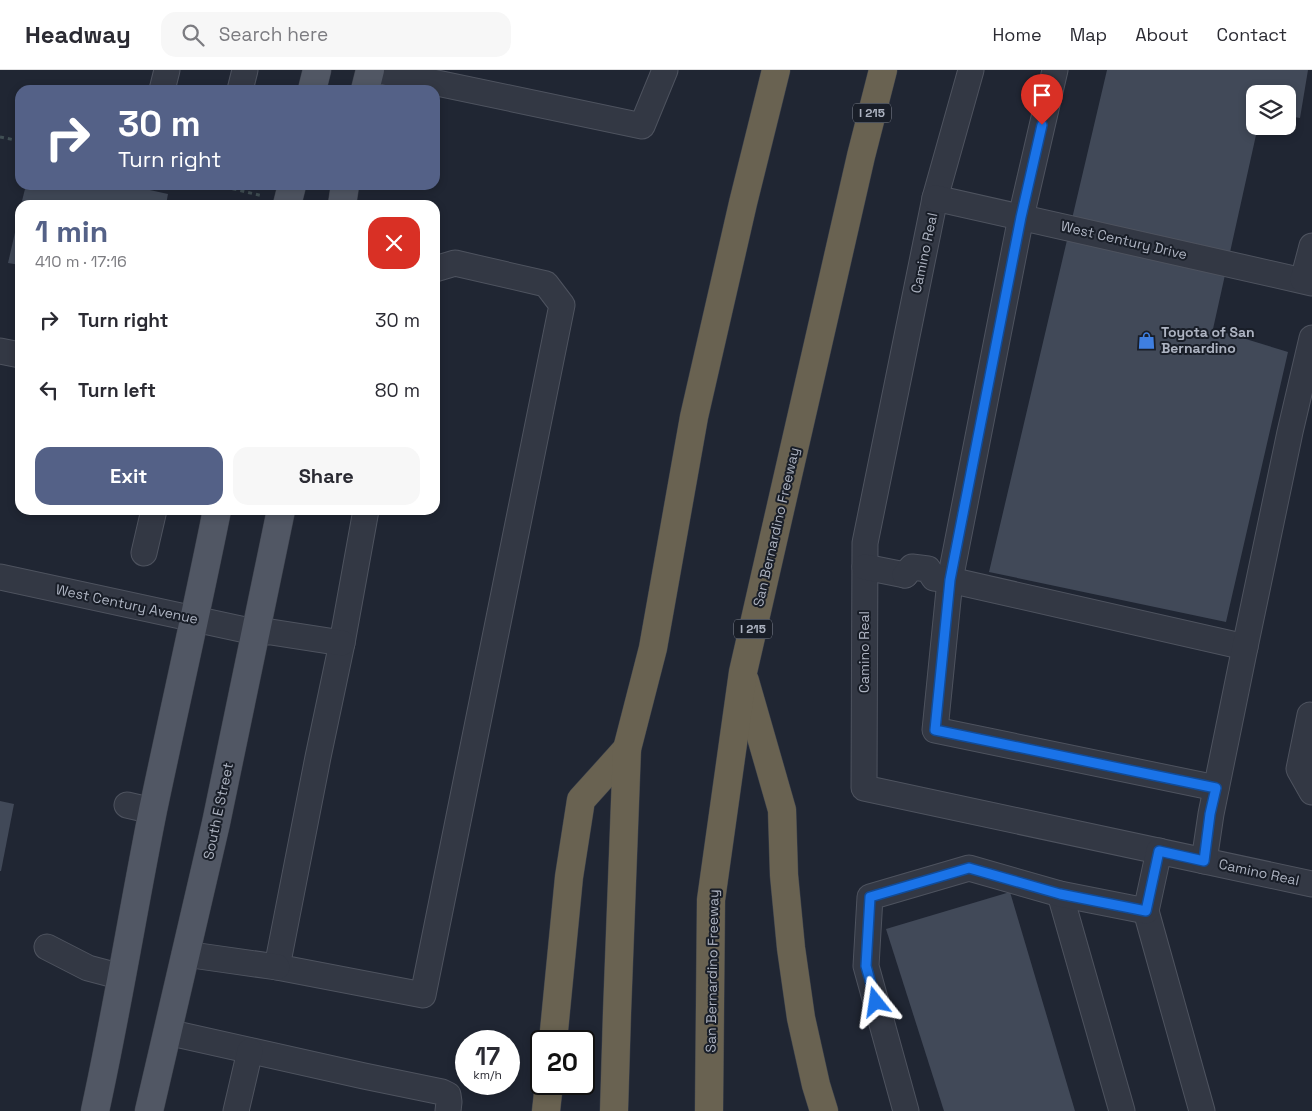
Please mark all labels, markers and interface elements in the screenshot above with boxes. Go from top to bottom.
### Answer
search box [161,12,511,57]
text: Headway [25,19,131,50]
icon: search [179,21,207,49]
text: Search here [219,22,328,47]
text: Home [993,23,1042,46]
text: Map [1070,23,1107,46]
text: About [1135,23,1189,46]
text: Contact [1217,23,1287,46]
pin [1021,74,1063,125]
icon: arrive [1028,81,1056,109]
map controls [1246,85,1296,135]
button: layers [1246,85,1296,135]
text: 30 m [118,102,201,146]
road number: I 215 [853,104,891,122]
icon: right [35,105,100,170]
text: Turn right [118,145,221,173]
street label: Camino Real [907,211,941,295]
text: 1 min [35,212,108,251]
button: close [368,217,420,269]
street label: West Century Drive [1059,217,1189,263]
text: 410 m · 17:16 [35,251,127,272]
icon: right [35,306,63,334]
text: Turn right [78,308,168,333]
text: 30 m [375,308,420,333]
place label: Toyota of San Bernardino [1161,323,1255,357]
shop icon: Toyota of San Bernardino [1137,330,1157,350]
icon: left [35,376,63,404]
text: Turn left [78,378,156,403]
text: 80 m [375,378,420,403]
street label: San Bernardino Freeway [749,445,803,609]
button: Exit [35,447,223,505]
button: Share [233,447,420,505]
street label: West Century Avenue [54,580,200,628]
street label: Camino Real [855,611,873,693]
road number: I 215 [734,620,772,638]
street label: South E Street [199,761,237,861]
street label: Camino Real [1217,855,1301,889]
street label: San Bernardino Freeway [702,889,722,1053]
position arrow [849,975,901,1027]
speed limit sign: 20 [530,1030,595,1095]
text: 17 [475,1040,500,1072]
text: km/h [473,1067,502,1083]

